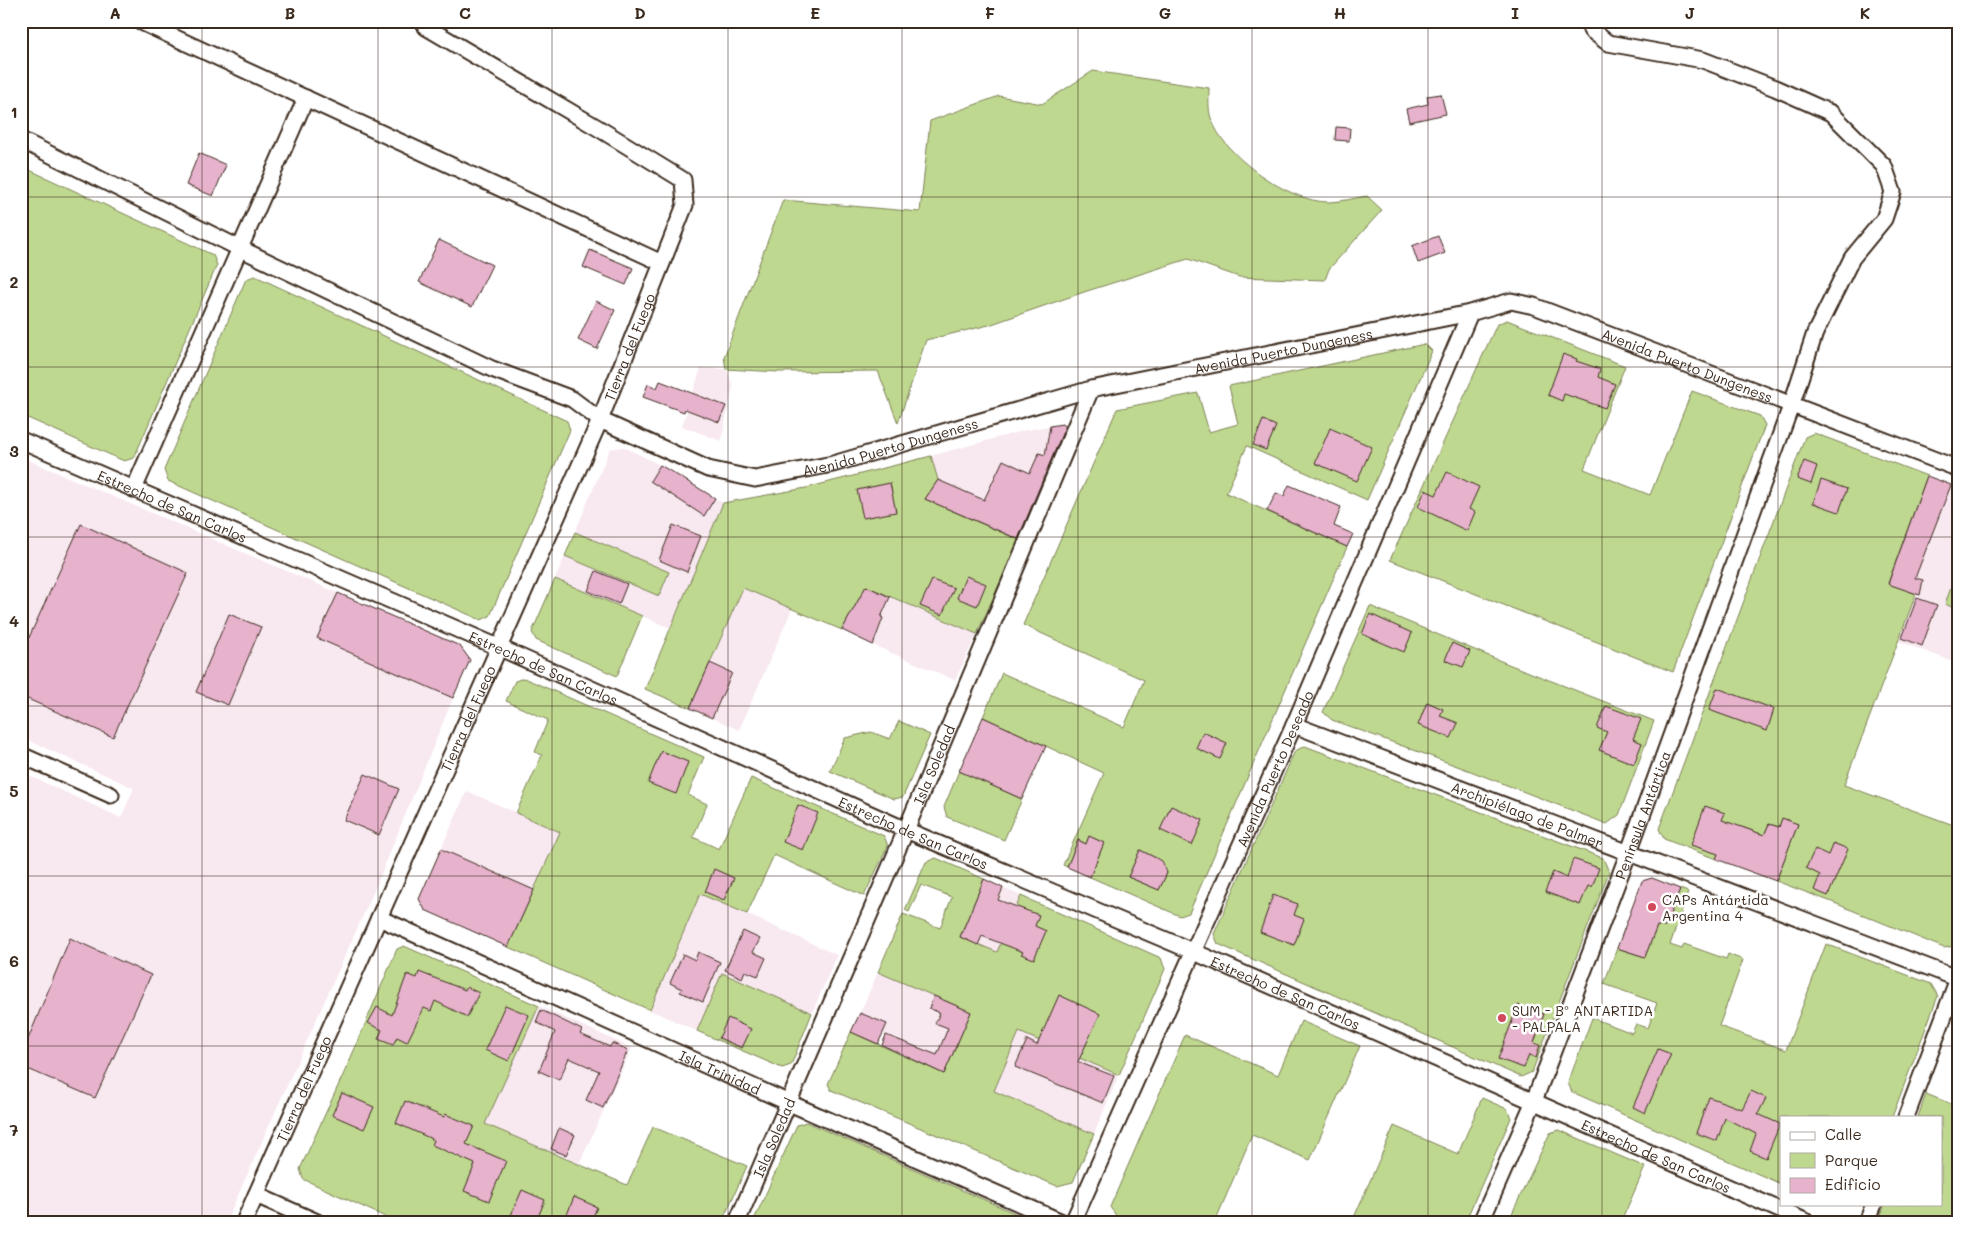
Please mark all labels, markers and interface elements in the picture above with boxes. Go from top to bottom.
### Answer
text: A [109,2,121,23]
text: B [285,2,295,23]
text: C [459,2,471,23]
text: D [634,2,646,23]
text: E [810,2,820,23]
text: F [985,2,995,23]
text: G [1159,2,1171,23]
text: H [1334,2,1346,23]
text: I [1511,2,1519,23]
text: J [1685,2,1695,23]
text: K [1860,2,1870,23]
text: 1 [10,101,18,122]
text: 2 [10,271,19,292]
street label: Tierra del Fuego [599,290,659,404]
street label: Avenida Puerto Dungeness [1192,323,1374,378]
street label: Avenida Puerto Dungeness [1599,323,1775,406]
street label: Avenida Puerto Dungeness [801,413,980,479]
text: 3 [9,440,19,461]
street label: Estrecho de San Carlos [95,465,250,546]
text: 4 [9,610,19,631]
street label: Estrecho de San Carlos [466,626,621,709]
street label: Tierra del Fuego [436,662,499,774]
street label: Avenida Puerto Deseado [1231,688,1317,850]
street label: Isla Soledad [908,722,959,807]
street label: Península Antártica [1610,748,1674,882]
street label: Archipiélago de Palmer [1449,776,1606,852]
text: 5 [9,780,19,801]
street label: Estrecho de San Carlos [836,792,991,873]
place label: CAPs Antártida Argentina 4 [1662,890,1769,925]
marker: CAPs Antártida Argentina 4 [1646,901,1658,913]
text: 6 [9,950,19,971]
street label: Estrecho de San Carlos [1208,951,1363,1033]
place label: SUM - Bº ANTARTIDA - PALPALA [1512,1001,1653,1036]
marker: SUM - Bº ANTARTIDA - PALPALA [1496,1012,1508,1024]
street label: Tierra del Fuego [271,1032,335,1145]
street label: Isla Trinidad [676,1045,764,1098]
street label: Isla Soledad [748,1095,799,1180]
street label: Estrecho de San Carlos [1579,1114,1734,1197]
legend [1780,1116,1942,1206]
text: 7 [10,1119,19,1140]
text: Calle [1825,1124,1862,1144]
text: Parque [1825,1150,1878,1170]
text: Edificio [1825,1174,1881,1194]

